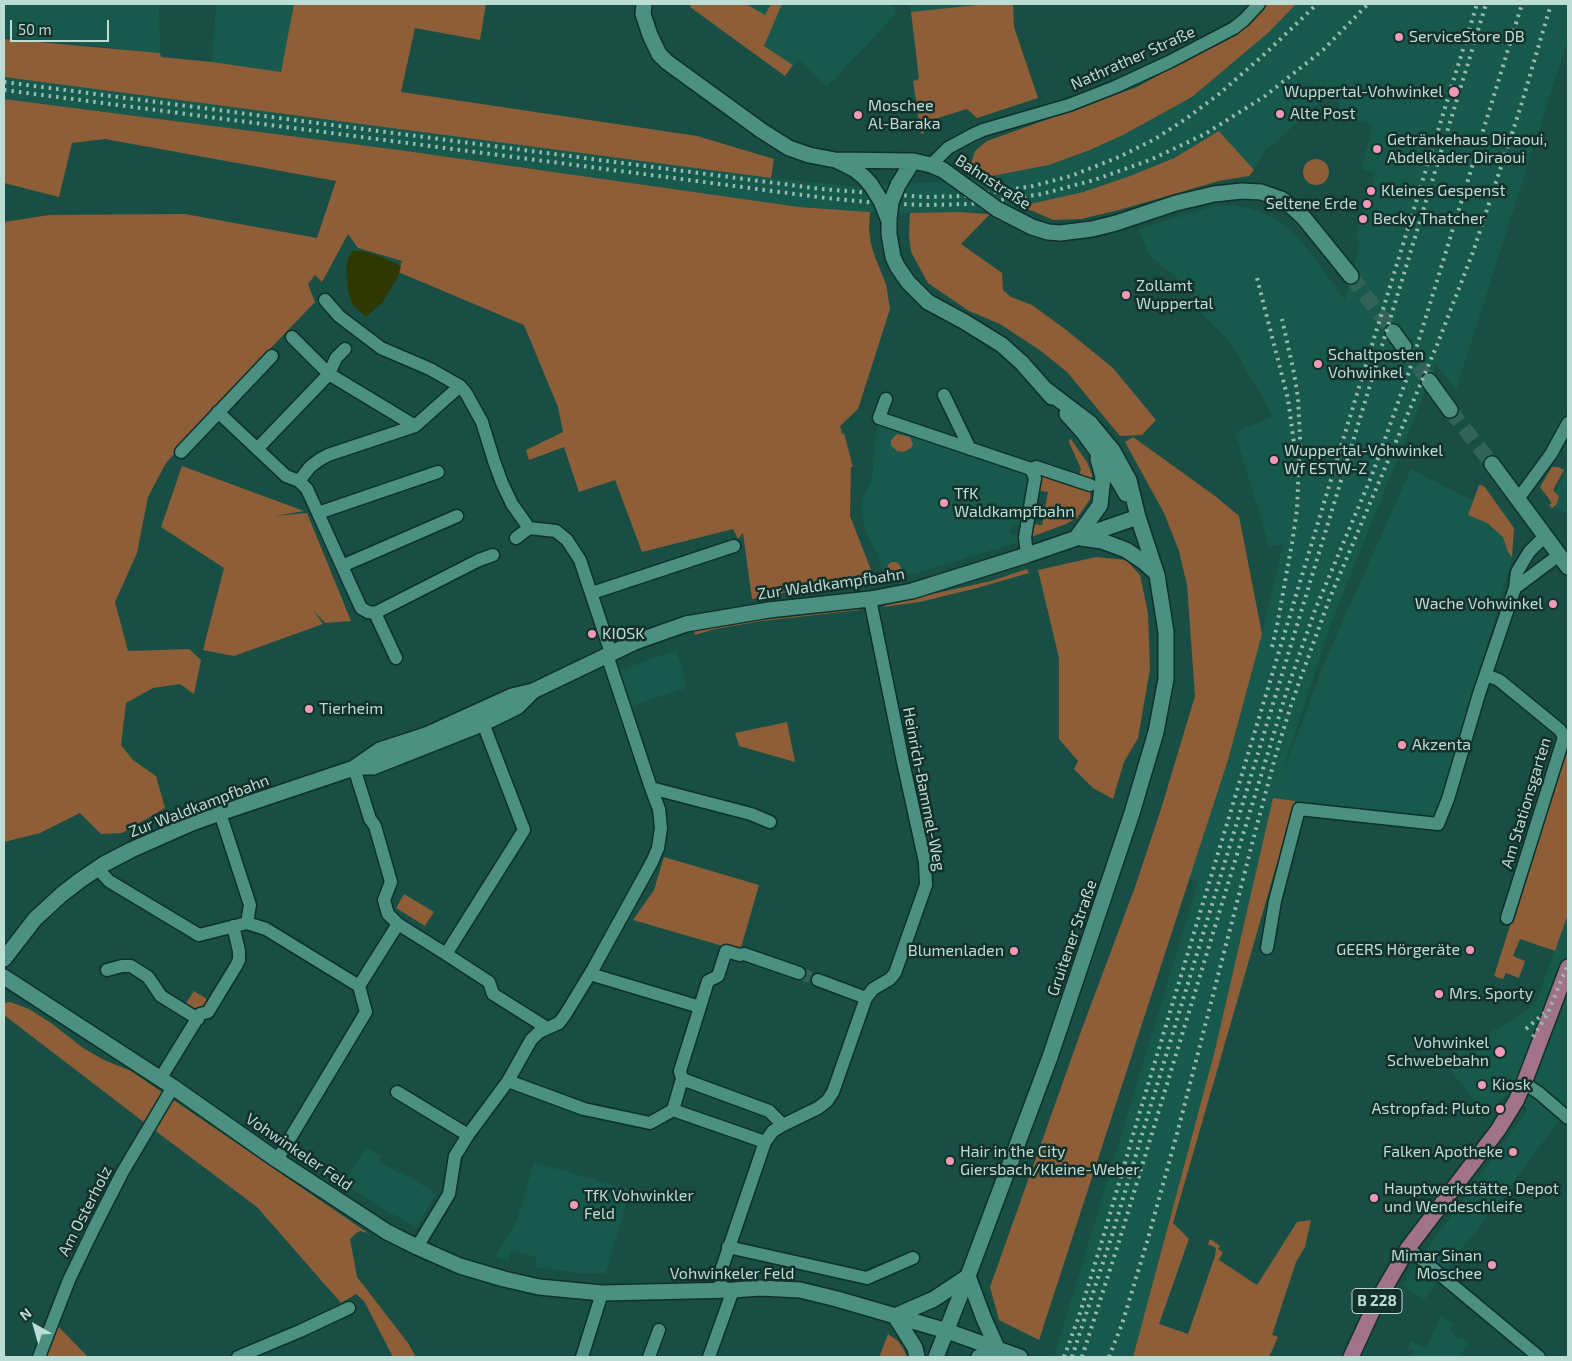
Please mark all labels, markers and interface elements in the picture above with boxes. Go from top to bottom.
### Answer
scale bar [12,10,111,42]
text: 50 m [18,20,52,38]
street label: Nathrather Straße [1068,22,1198,94]
place label: ServiceStore DB [1409,27,1525,47]
marker: ServiceStore DB [1393,31,1405,43]
place label: Wuppertal-Vohwinkel [1284,82,1443,102]
marker: Wuppertal-Vohwinkel [1447,85,1461,99]
place label: Moschee Al-Baraka [868,96,940,134]
place label: Alte Post [1290,104,1356,124]
marker: Alte Post [1274,108,1286,120]
marker: Moschee Al-Baraka [852,109,864,121]
place label: Getränkehaus Diraoui, Abdelkader Diraoui [1387,130,1547,168]
marker: Getränkehaus Diraoui, Abdelkader Diraoui [1371,143,1383,155]
street label: Bahnstraße [952,150,1034,214]
place label: Kleines Gespenst [1381,181,1506,201]
marker: Kleines Gespenst [1365,185,1377,197]
place label: Seltene Erde [1266,194,1357,214]
marker: Seltene Erde [1361,198,1373,210]
place label: Becky Thatcher [1373,209,1485,229]
marker: Becky Thatcher [1357,213,1369,225]
place label: Zollamt Wuppertal [1136,276,1213,314]
marker: Zollamt Wuppertal [1120,289,1132,301]
place label: Schaltposten Vohwinkel [1328,345,1424,383]
marker: Schaltposten Vohwinkel [1312,358,1324,370]
place label: Wuppertal-Vohwinkel Wf ESTW-Z [1284,441,1443,479]
marker: Wuppertal-Vohwinkel Wf ESTW-Z [1268,454,1280,466]
place label: TfK Waldkampfbahn [954,484,1074,522]
marker: TfK Waldkampfbahn [938,497,950,509]
street label: Zur Waldkampfbahn [756,564,906,604]
place label: Wache Vohwinkel [1415,594,1543,614]
marker: Wache Vohwinkel [1547,598,1559,610]
place label: KIOSK [602,624,645,644]
marker: KIOSK [586,628,598,640]
place label: Tierheim [319,699,383,719]
marker: Tierheim [303,703,315,715]
street label: Heinrich-Bammel-Weg [899,705,949,873]
place label: Akzenta [1412,735,1471,755]
street label: Am Stationsgarten [1497,735,1555,871]
marker: Akzenta [1396,739,1408,751]
street label: Zur Waldkampfbahn [126,770,272,842]
street label: Gruitener Straße [1043,877,1101,999]
place label: GEERS Hörgeräte [1336,940,1460,960]
place label: Blumenladen [908,941,1004,961]
marker: GEERS Hörgeräte [1464,944,1476,956]
marker: Blumenladen [1008,945,1020,957]
place label: Mrs. Sporty [1449,984,1533,1004]
marker: Mrs. Sporty [1433,988,1445,1000]
place label: Vohwinkel Schwebebahn [1387,1033,1489,1071]
marker: Vohwinkel Schwebebahn [1493,1045,1507,1059]
place label: Kiosk [1492,1075,1531,1095]
marker: Kiosk [1476,1079,1488,1091]
place label: Astropfad: Pluto [1371,1099,1490,1119]
marker: Astropfad: Pluto [1494,1103,1506,1115]
street label: Vohwinkeler Feld [242,1109,356,1195]
place label: Hair in the City Giersbach/Kleine-Weber [960,1142,1140,1180]
place label: Falken Apotheke [1383,1142,1503,1162]
marker: Falken Apotheke [1507,1146,1519,1158]
marker: Hair in the City Giersbach/Kleine-Weber [944,1155,956,1167]
street label: Am Osterholz [54,1163,116,1259]
place label: Hauptwerkstätte, Depot und Wendeschleife [1384,1179,1559,1217]
place label: TfK Vohwinkler Feld [584,1186,694,1224]
marker: Hauptwerkstätte, Depot und Wendeschleife [1368,1192,1380,1204]
marker: TfK Vohwinkler Feld [568,1199,580,1211]
place label: Mimar Sinan Moschee [1391,1246,1482,1284]
marker: Mimar Sinan Moschee [1486,1259,1498,1271]
street label: Vohwinkeler Feld [670,1264,794,1284]
road number: B 228 [1352,1288,1402,1314]
north arrow [10,1301,60,1351]
text: N [16,1304,35,1324]

